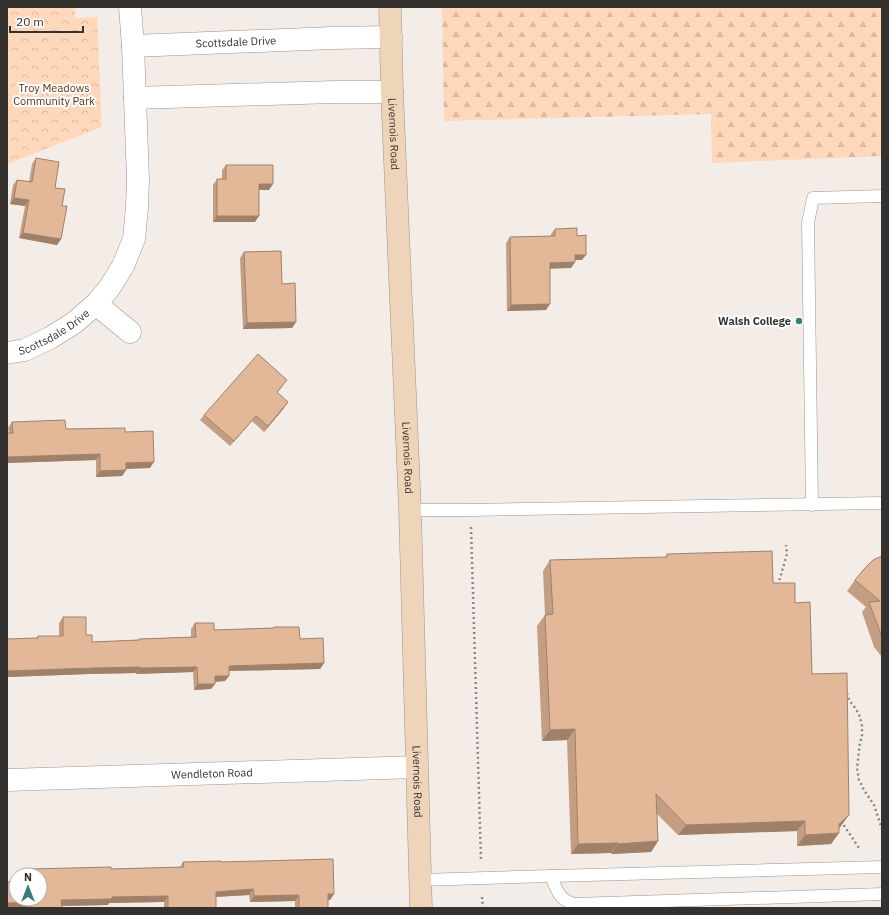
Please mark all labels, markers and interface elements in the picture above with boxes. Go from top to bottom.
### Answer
scale bar [10,8,83,34]
text: 20 m [16,14,44,29]
street label: Scottsdale Drive [195,33,276,50]
park label: Troy Meadows Community Park [13,81,95,108]
street label: Livernois Road [385,98,402,170]
street label: Scottsdale Drive [17,306,92,358]
place label: Walsh College [718,314,791,328]
marker: Walsh College [794,316,804,326]
street label: Livernois Road [399,421,416,494]
street label: Livernois Road [410,745,425,818]
street label: Wendleton Road [171,765,253,782]
north arrow [8,867,48,907]
text: N [24,870,32,884]

